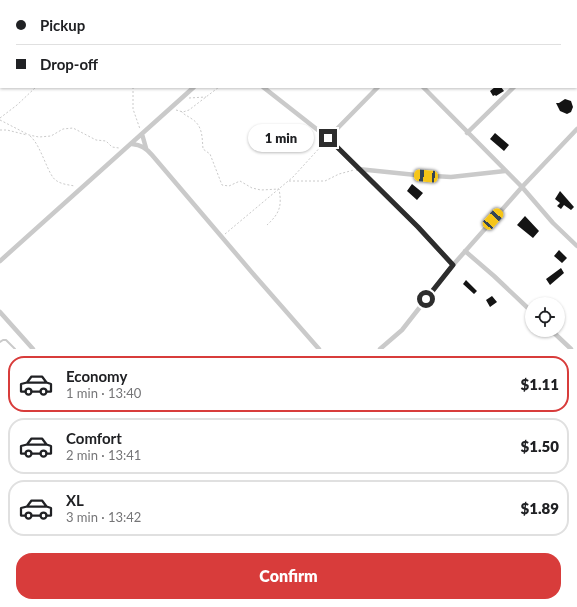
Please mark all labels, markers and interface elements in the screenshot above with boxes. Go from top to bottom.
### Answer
text: Pickup [40,16,85,34]
text: Drop-off [40,55,98,73]
callout: 1 min [248,124,314,152]
route end [319,129,337,147]
text: 1 min [265,130,297,146]
car [414,169,438,183]
car [481,206,505,232]
route start [417,290,435,308]
map controls [525,297,565,337]
button: locate [525,297,565,337]
icon: car [18,366,54,402]
text: Economy [66,367,127,385]
text: $1.11 [521,375,559,393]
text: 1 min · 13:40 [66,385,141,401]
icon: car [18,428,54,464]
text: Comfort [66,429,122,447]
text: $1.50 [521,437,559,455]
text: 2 min · 13:41 [66,447,141,463]
icon: car [18,490,54,526]
text: XL [66,491,84,509]
text: $1.89 [521,499,559,517]
text: 3 min · 13:42 [66,509,141,525]
button: Confirm [16,553,561,599]

